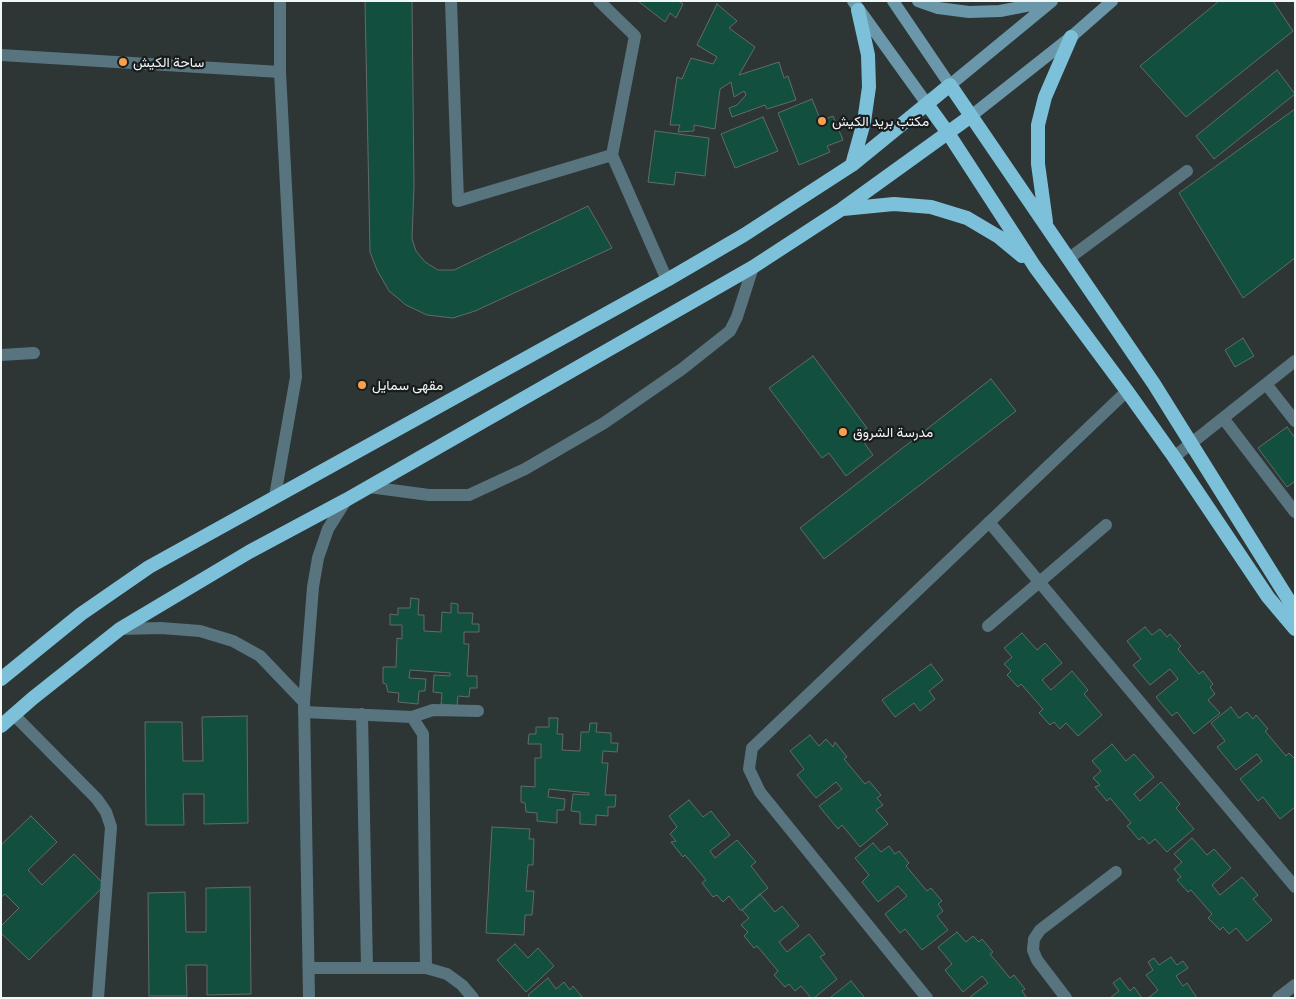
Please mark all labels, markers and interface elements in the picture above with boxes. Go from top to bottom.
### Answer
place label: ساحة الكيش [133,54,204,70]
marker: ساحة الكيش [117,56,129,68]
place label: مكتب بريد الكيش [832,113,929,129]
marker: مكتب بريد الكيش [816,115,828,127]
place label: مقهى سمايل [372,377,443,393]
marker: مقهى سمايل [356,379,368,391]
place label: مدرسة الشروق [853,424,933,440]
marker: مدرسة الشروق [837,426,849,438]

